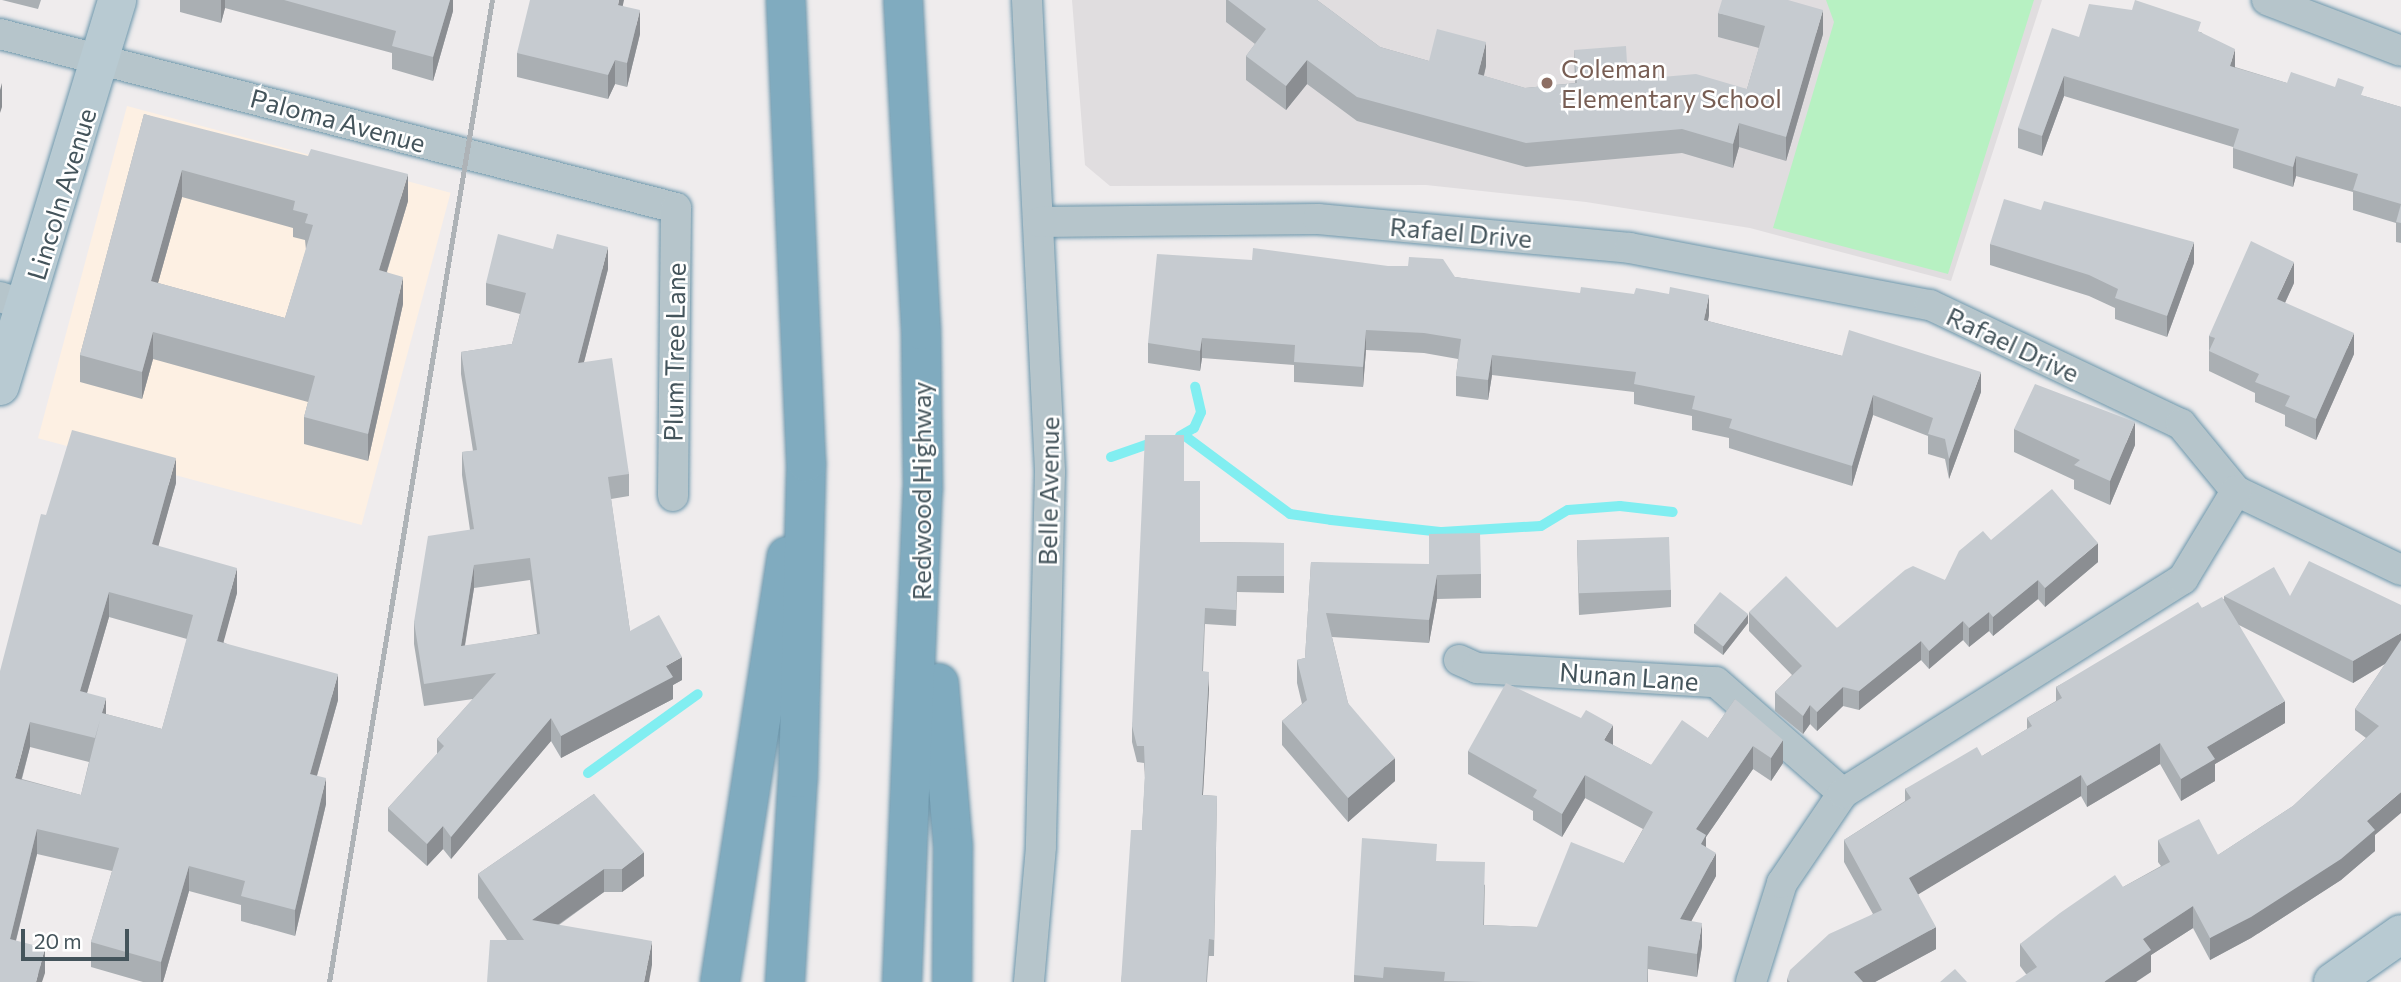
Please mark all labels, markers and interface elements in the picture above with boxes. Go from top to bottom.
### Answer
place label: Coleman Elementary School [1561,52,1782,114]
marker: Coleman Elementary School [1539,75,1555,91]
street label: Paloma Avenue [247,82,429,158]
street label: Lincoln Avenue [20,104,102,284]
street label: Rafael Drive [1389,210,1533,254]
street label: Plum Tree Lane [657,262,691,442]
street label: Rafael Drive [1942,300,2084,388]
street label: Redwood Highway [905,382,937,600]
street label: Belle Avenue [1031,416,1065,566]
street label: Nunan Lane [1558,656,1700,696]
scale bar [24,916,133,960]
text: 20 m [34,928,82,953]

